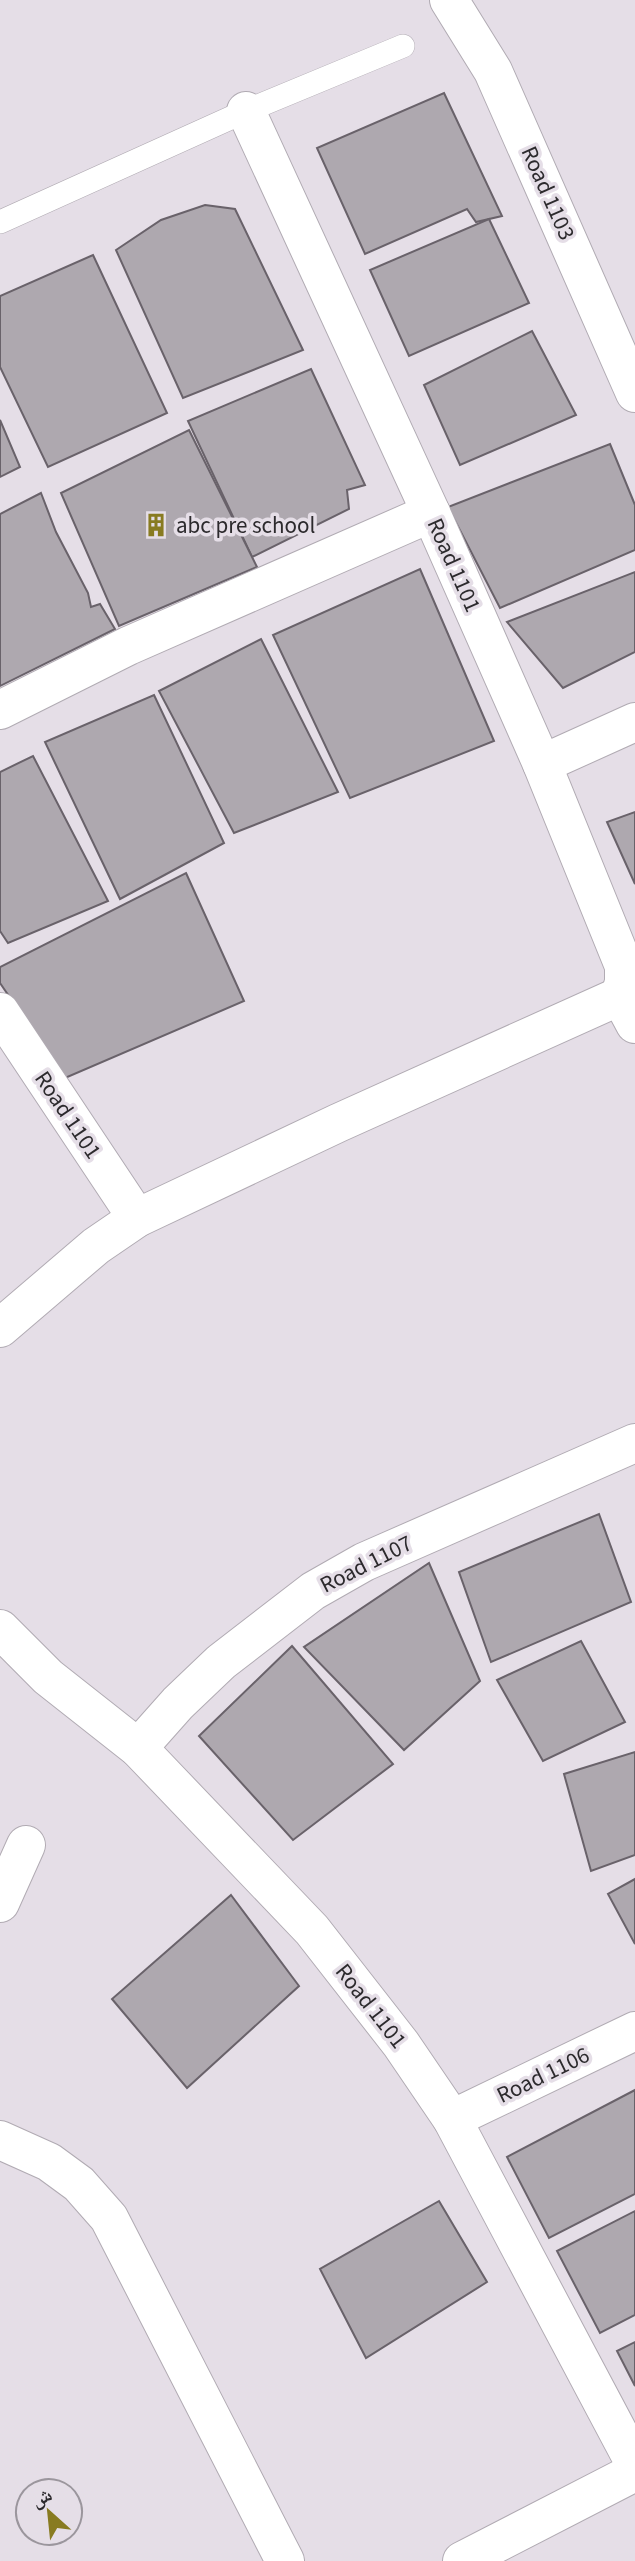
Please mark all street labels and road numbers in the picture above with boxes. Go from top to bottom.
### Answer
street label: Road 1103 [513,141,583,245]
street label: Road 1101 [419,513,489,617]
street label: Road 1101 [26,1064,110,1166]
street label: Road 1107 [314,1527,418,1601]
street label: Road 1101 [327,1957,415,2055]
street label: Road 1106 [491,2038,595,2112]

